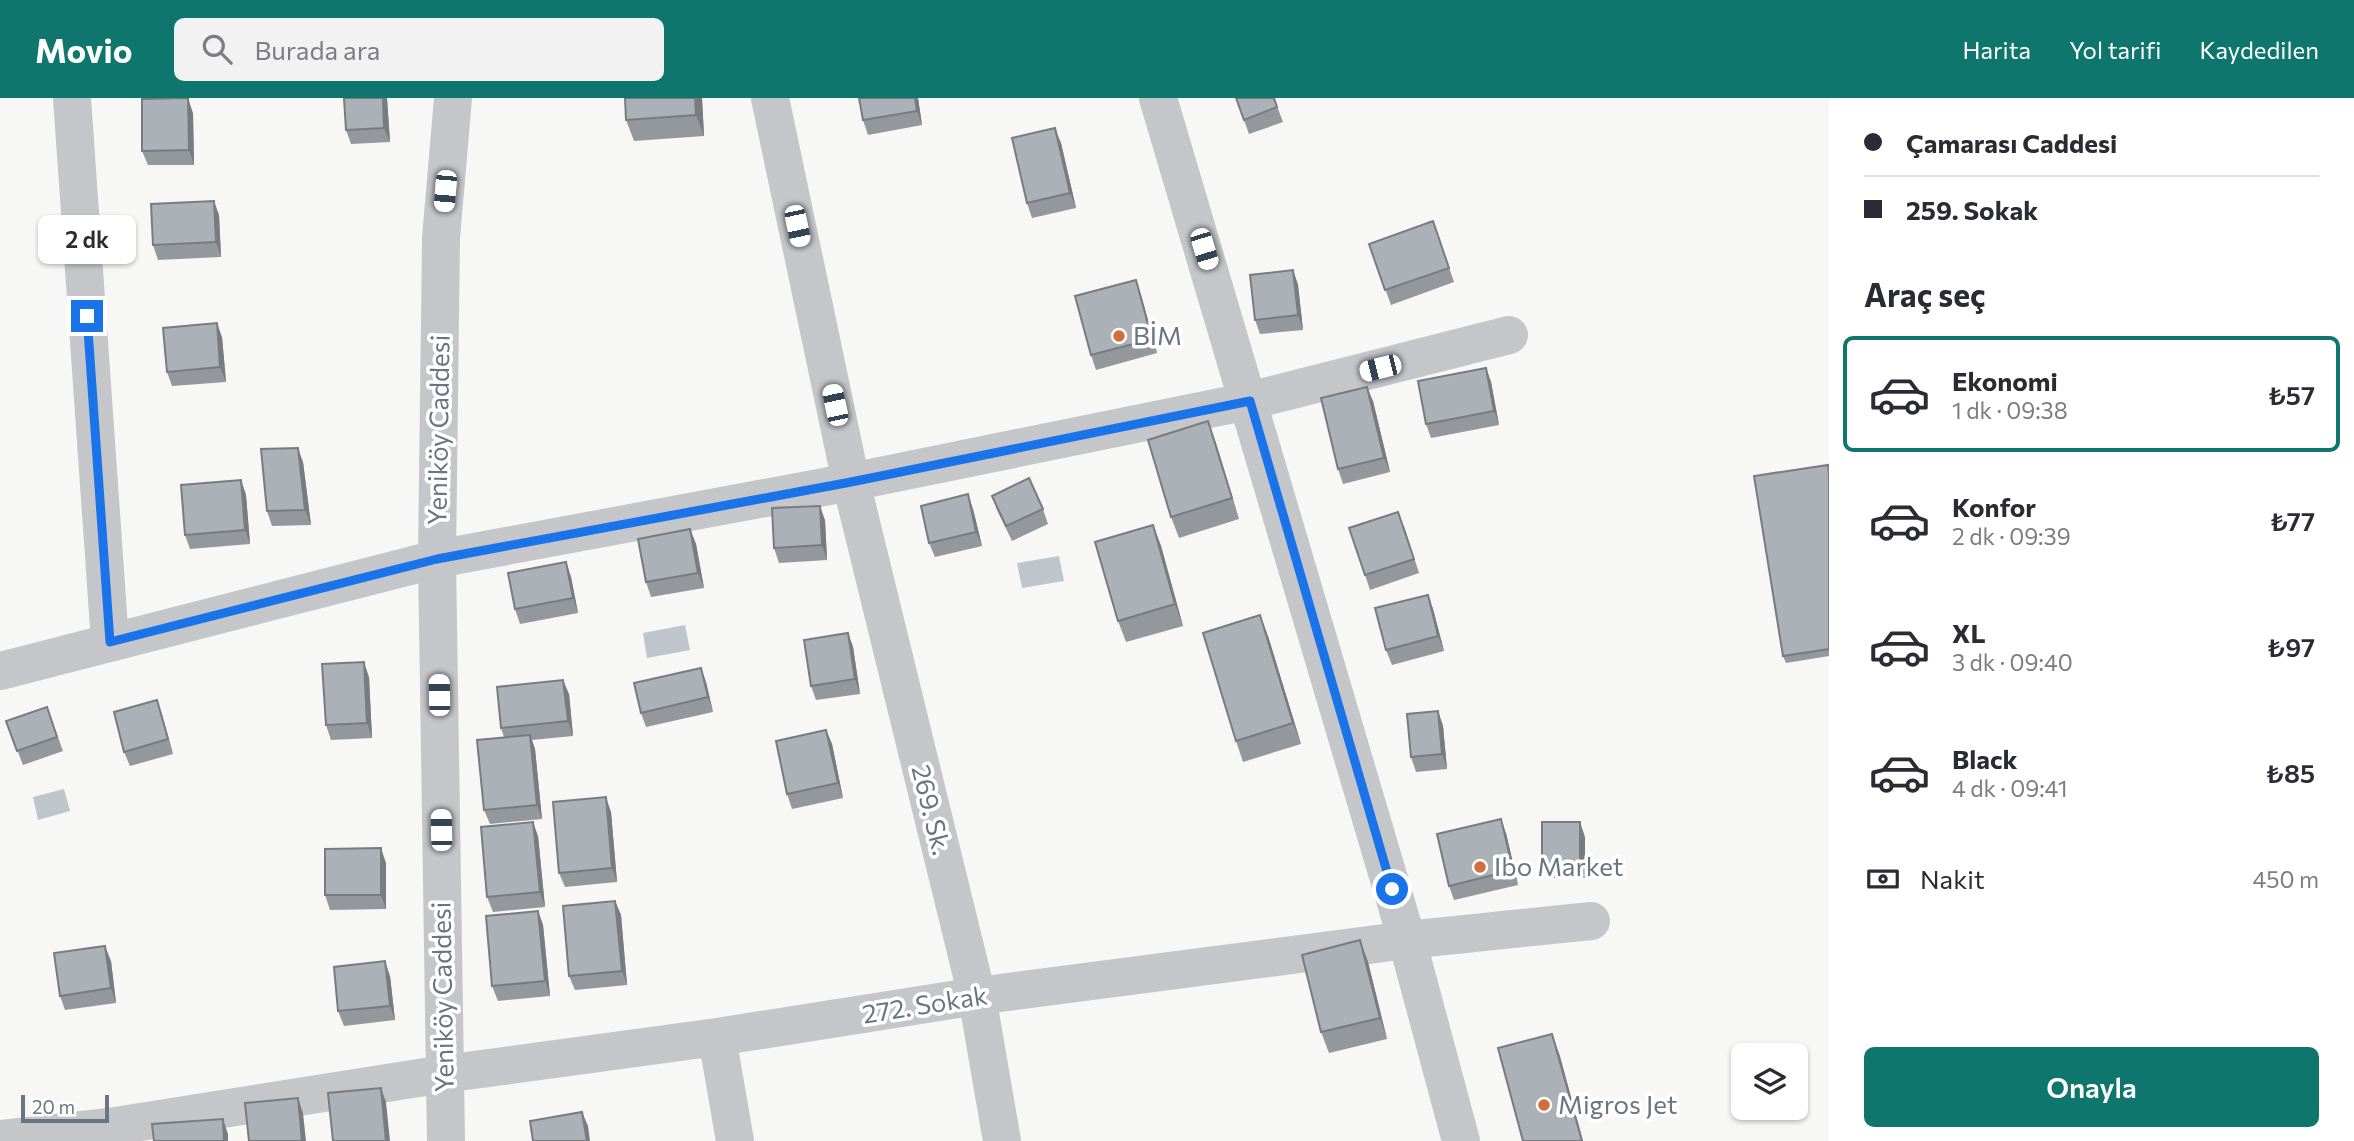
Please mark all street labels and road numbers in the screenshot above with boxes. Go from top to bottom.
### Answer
street label: Yeniköy Caddesi [420,334,455,525]
street label: 269. Sk. [906,761,959,858]
street label: Yeniköy Caddesi [424,902,459,1093]
street label: 272. Sokak [860,978,990,1029]

